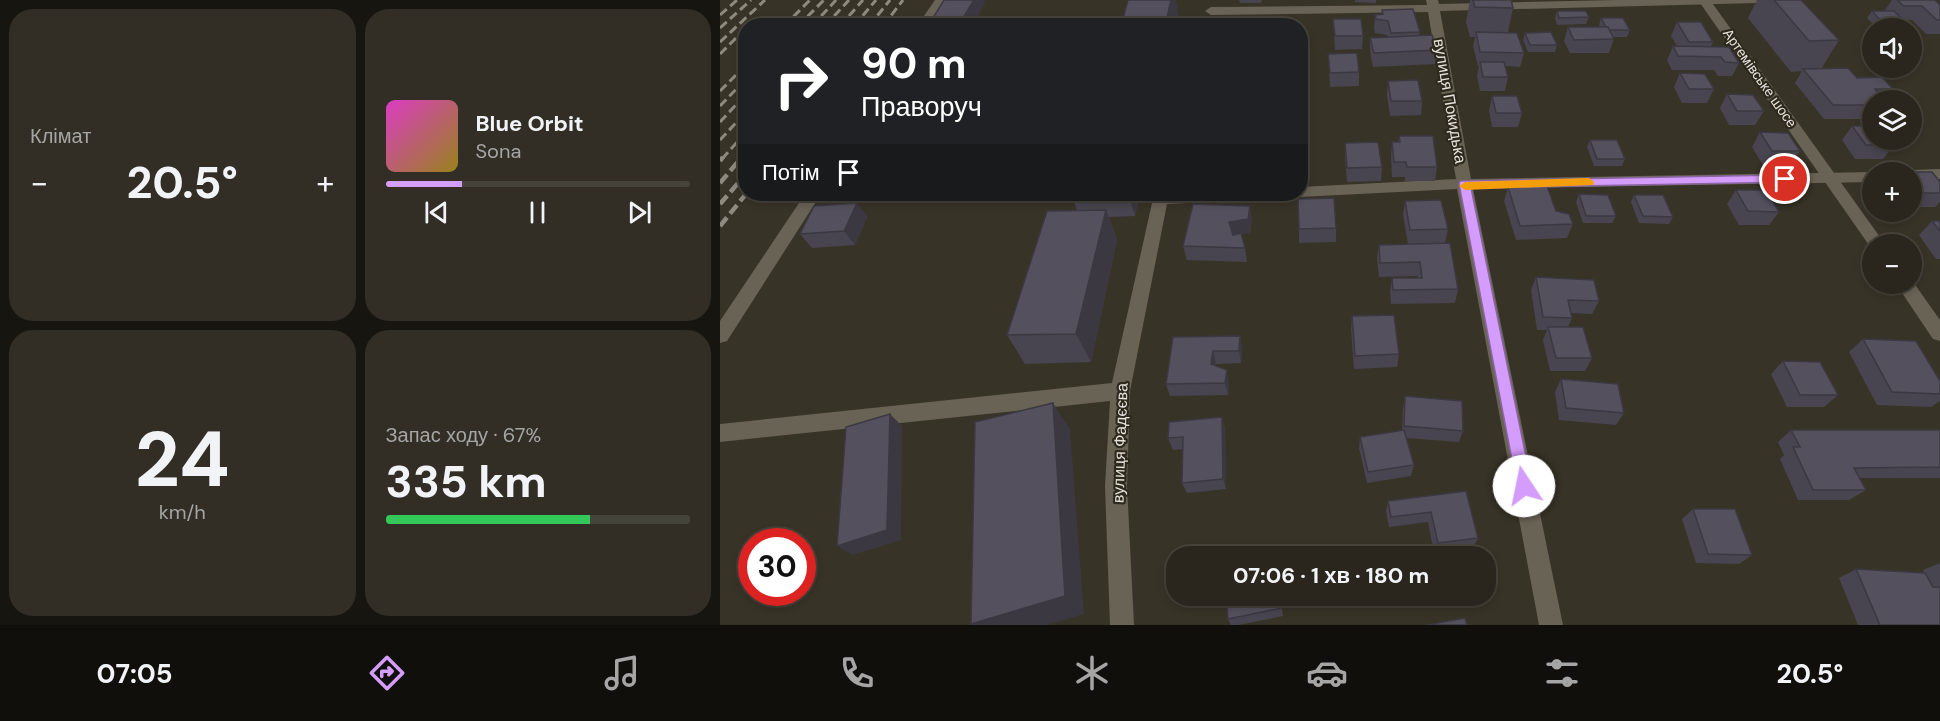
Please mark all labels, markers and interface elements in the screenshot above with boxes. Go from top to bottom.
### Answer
map controls [1862,18,1922,294]
button: sound [1862,18,1922,78]
street label: Артемівське шосе [1719,25,1801,131]
text: 90 m [861,36,967,91]
street label: вулиця Покидька [1429,37,1471,165]
icon: right [762,42,840,120]
text: Праворуч [861,89,982,124]
button: layers [1862,90,1922,150]
text: Blue Orbit [476,109,584,138]
text: Клімат [30,123,91,149]
text: Sona [476,138,521,164]
text: 20.5° [127,153,238,212]
pin [1759,153,1810,204]
icon: arrive [832,156,865,189]
text: Потім [762,158,820,187]
text: − [30,161,48,204]
text: + [316,161,334,204]
icon: arrive [1768,162,1801,195]
button: + [1862,162,1922,222]
icon: previous [420,196,453,229]
icon: pause [521,196,554,229]
icon: next [623,196,656,229]
button: − [1862,234,1922,294]
street label: вулиця Фадєєва [1107,383,1133,503]
text: 24 [135,409,230,510]
text: Запас ходу · 67% [386,422,541,448]
text: 335 km [386,452,547,511]
position arrow [1492,454,1556,518]
text: km/h [159,499,206,525]
speed limit sign: 30 [738,528,816,606]
text: 07:06 · 1 хв · 180 m [1233,561,1429,590]
icon: directions [366,652,408,694]
icon: music [601,652,643,694]
icon: phone [836,652,878,694]
icon: climate [1071,652,1113,694]
icon: car [1306,652,1348,694]
icon: filters [1541,652,1583,694]
text: 07:05 [97,656,173,691]
text: 20.5° [1777,656,1843,691]

